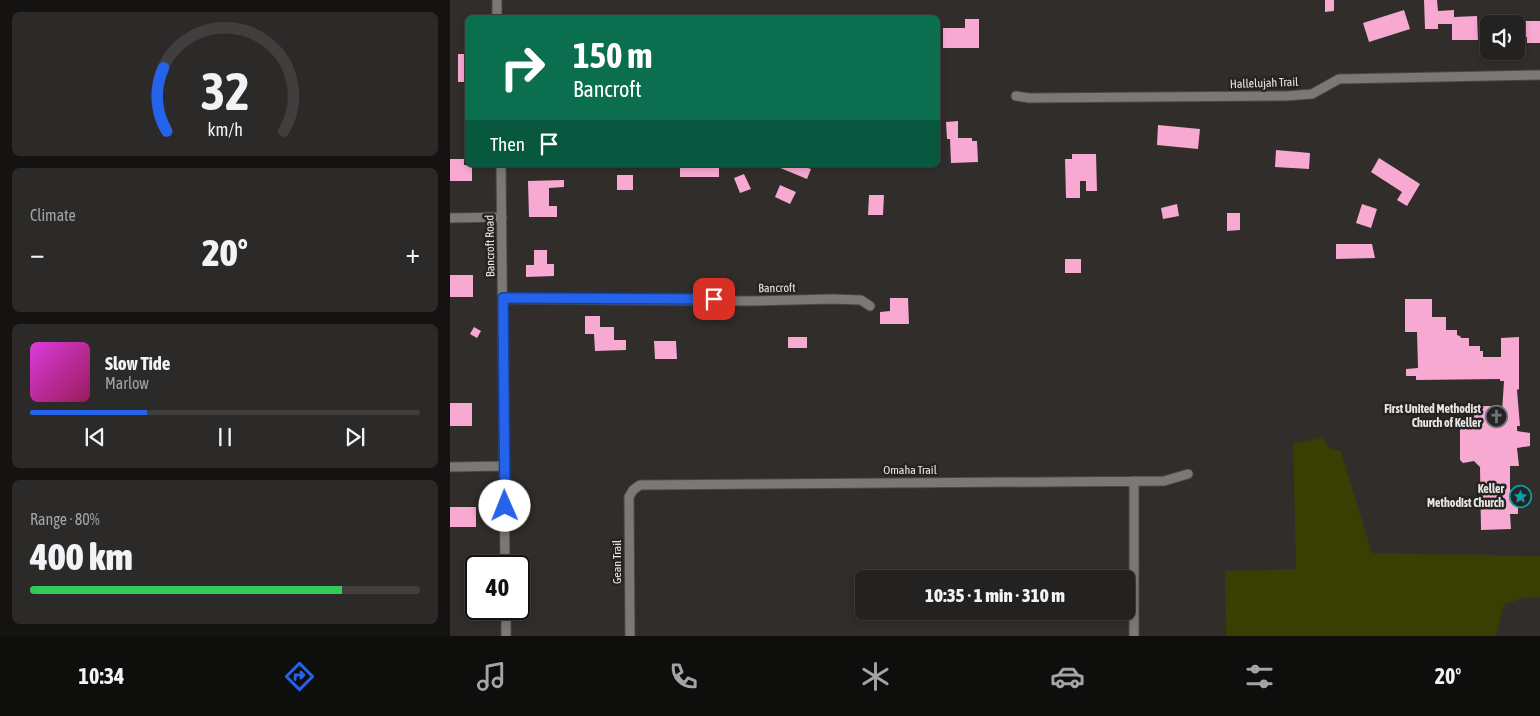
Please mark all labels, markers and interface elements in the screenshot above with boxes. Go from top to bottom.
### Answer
map controls [1480,15,1525,60]
button: sound [1480,15,1525,60]
icon: right [490,35,555,100]
text: 150 m [573,35,652,75]
text: 32 [201,61,249,121]
street label: Hallelujah Trail [1230,75,1299,91]
text: Bancroft [573,76,642,102]
text: km/h [207,119,243,140]
icon: arrive [535,130,563,158]
text: Then [490,133,525,155]
text: Climate [30,206,76,224]
street label: Bancroft Road [482,215,498,277]
text: 20° [202,231,248,274]
text: − [30,237,45,269]
text: + [405,237,420,269]
pin [693,278,735,320]
street label: Bancroft [758,281,796,295]
icon: arrive [700,285,728,313]
text: Slow Tide [105,352,170,374]
text: Marlow [105,374,149,392]
place label: First United Methodist Church of Keller [1384,402,1482,430]
church icon: First United Methodist Church of Keller [1485,404,1509,428]
icon: previous [81,423,109,451]
icon: pause [211,423,239,451]
icon: next [341,423,369,451]
street label: Omaha Trail [883,463,938,477]
position arrow [478,479,530,531]
place label: Keller Methodist Church [1427,482,1504,510]
place icon: Keller Methodist Church [1508,484,1532,508]
text: Range · 80% [30,510,100,528]
text: 400 km [30,535,133,578]
street label: Gean Trail [610,539,624,584]
speed limit sign: 40 [465,555,530,620]
text: 10:35 · 1 min · 310 m [925,584,1065,606]
icon: directions [282,659,317,694]
icon: music [474,659,509,694]
icon: phone [666,659,701,694]
icon: climate [858,659,893,694]
icon: car [1050,659,1085,694]
icon: filters [1242,659,1277,694]
text: 10:34 [79,663,124,689]
text: 20° [1435,663,1461,689]

